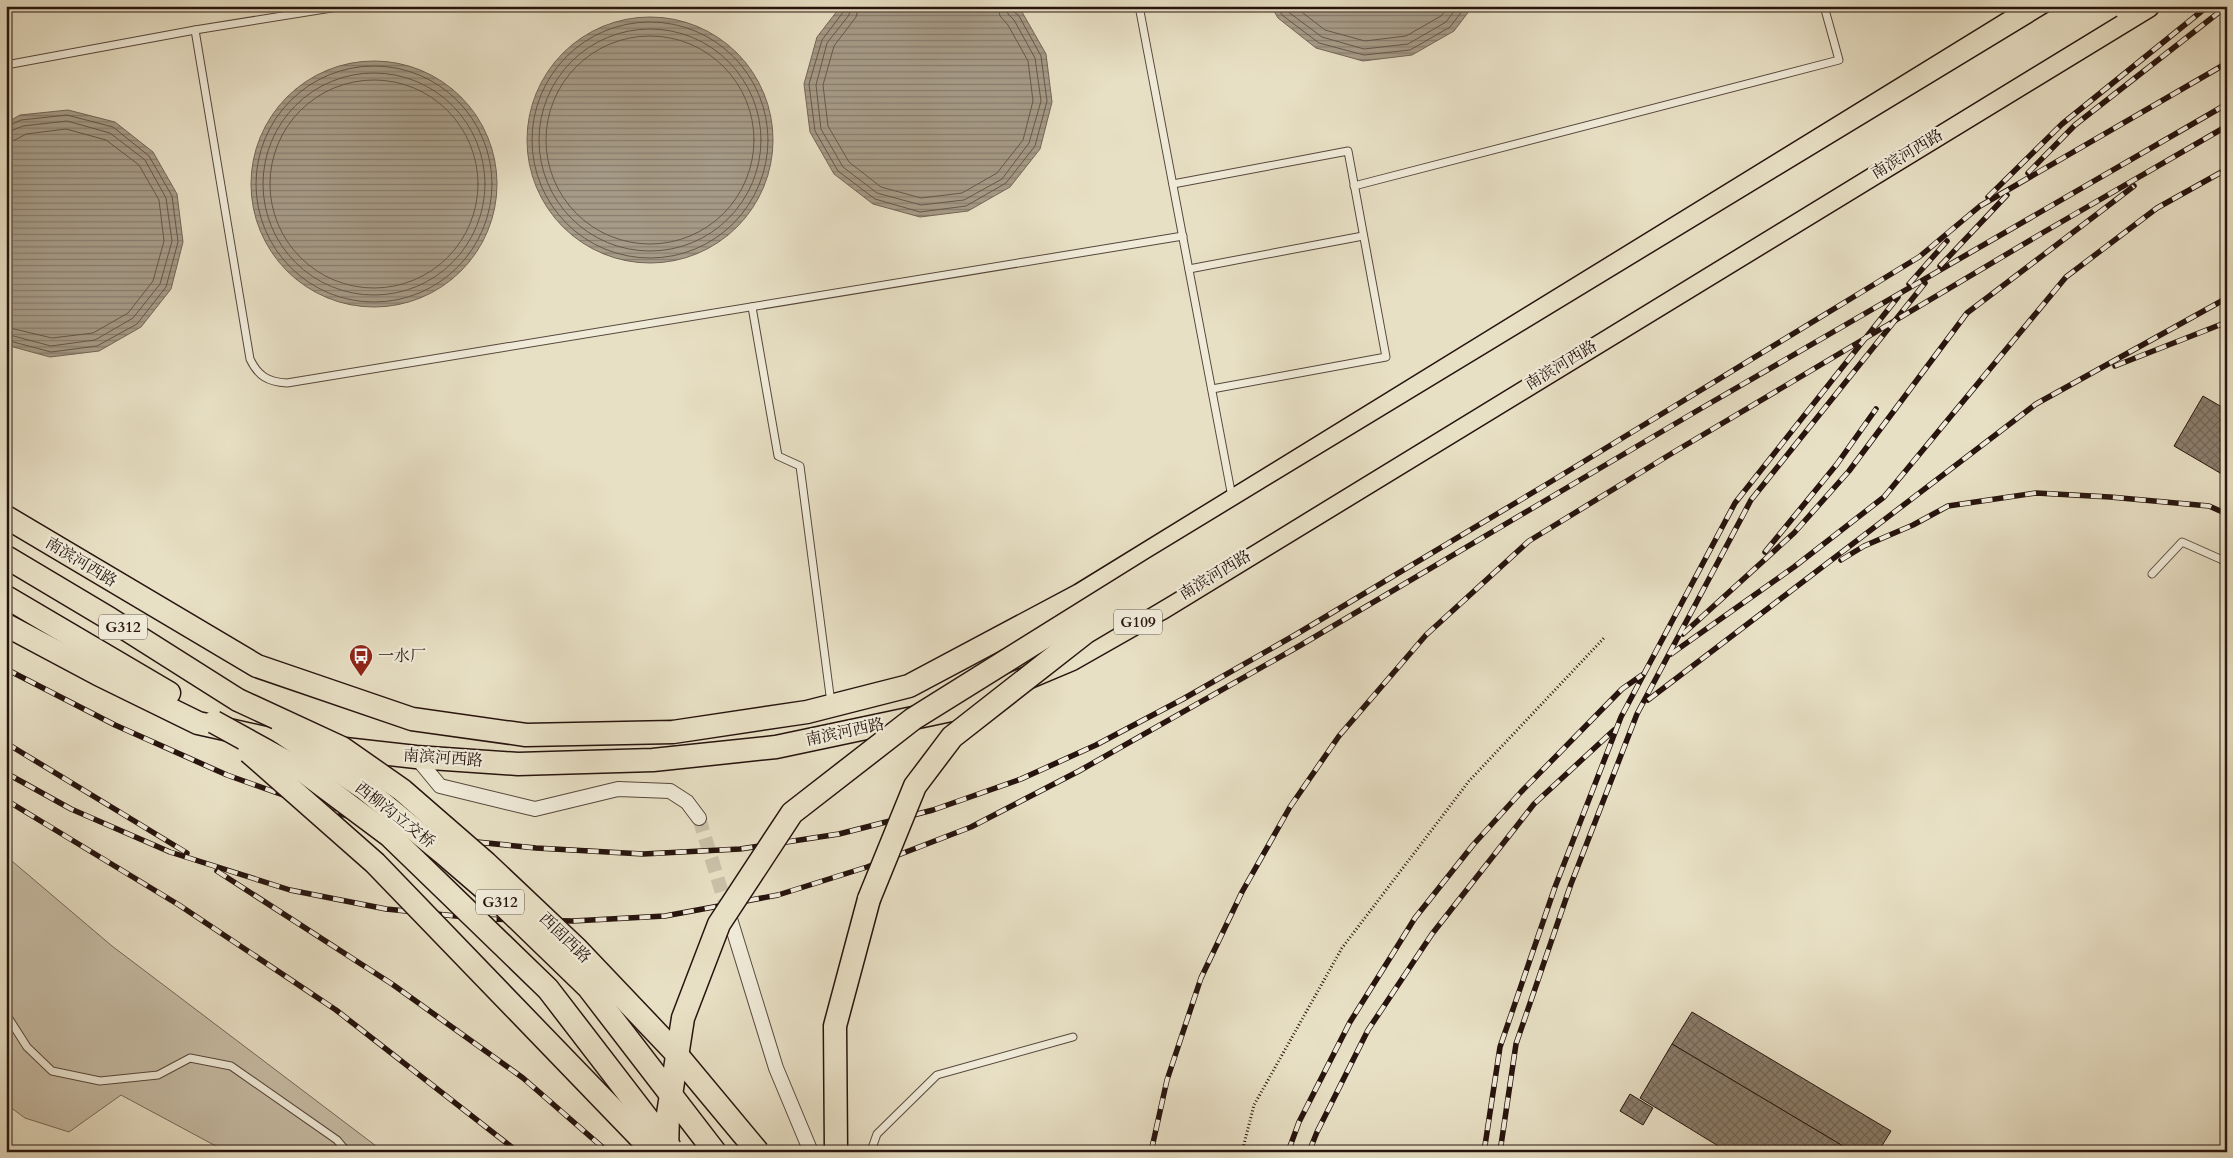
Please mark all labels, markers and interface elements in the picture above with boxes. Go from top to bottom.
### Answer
street label: 南滨河西路 [1867,124,1947,184]
street label: 南滨河西路 [1521,335,1601,395]
street label: 南滨河西路 [41,532,121,592]
street label: 南滨河西路 [1175,545,1255,605]
road number: G109 [1114,610,1162,634]
road number: G312 [99,614,147,640]
bus stop icon: 一水厂 [348,643,374,677]
place label: 一水厂 [378,645,426,667]
street label: 南滨河西路 [804,713,886,751]
street label: 南滨河西路 [402,744,484,772]
street label: 西柳沟立交桥 [350,777,440,853]
road number: G312 [476,890,524,914]
street label: 西固西路 [534,908,596,968]

